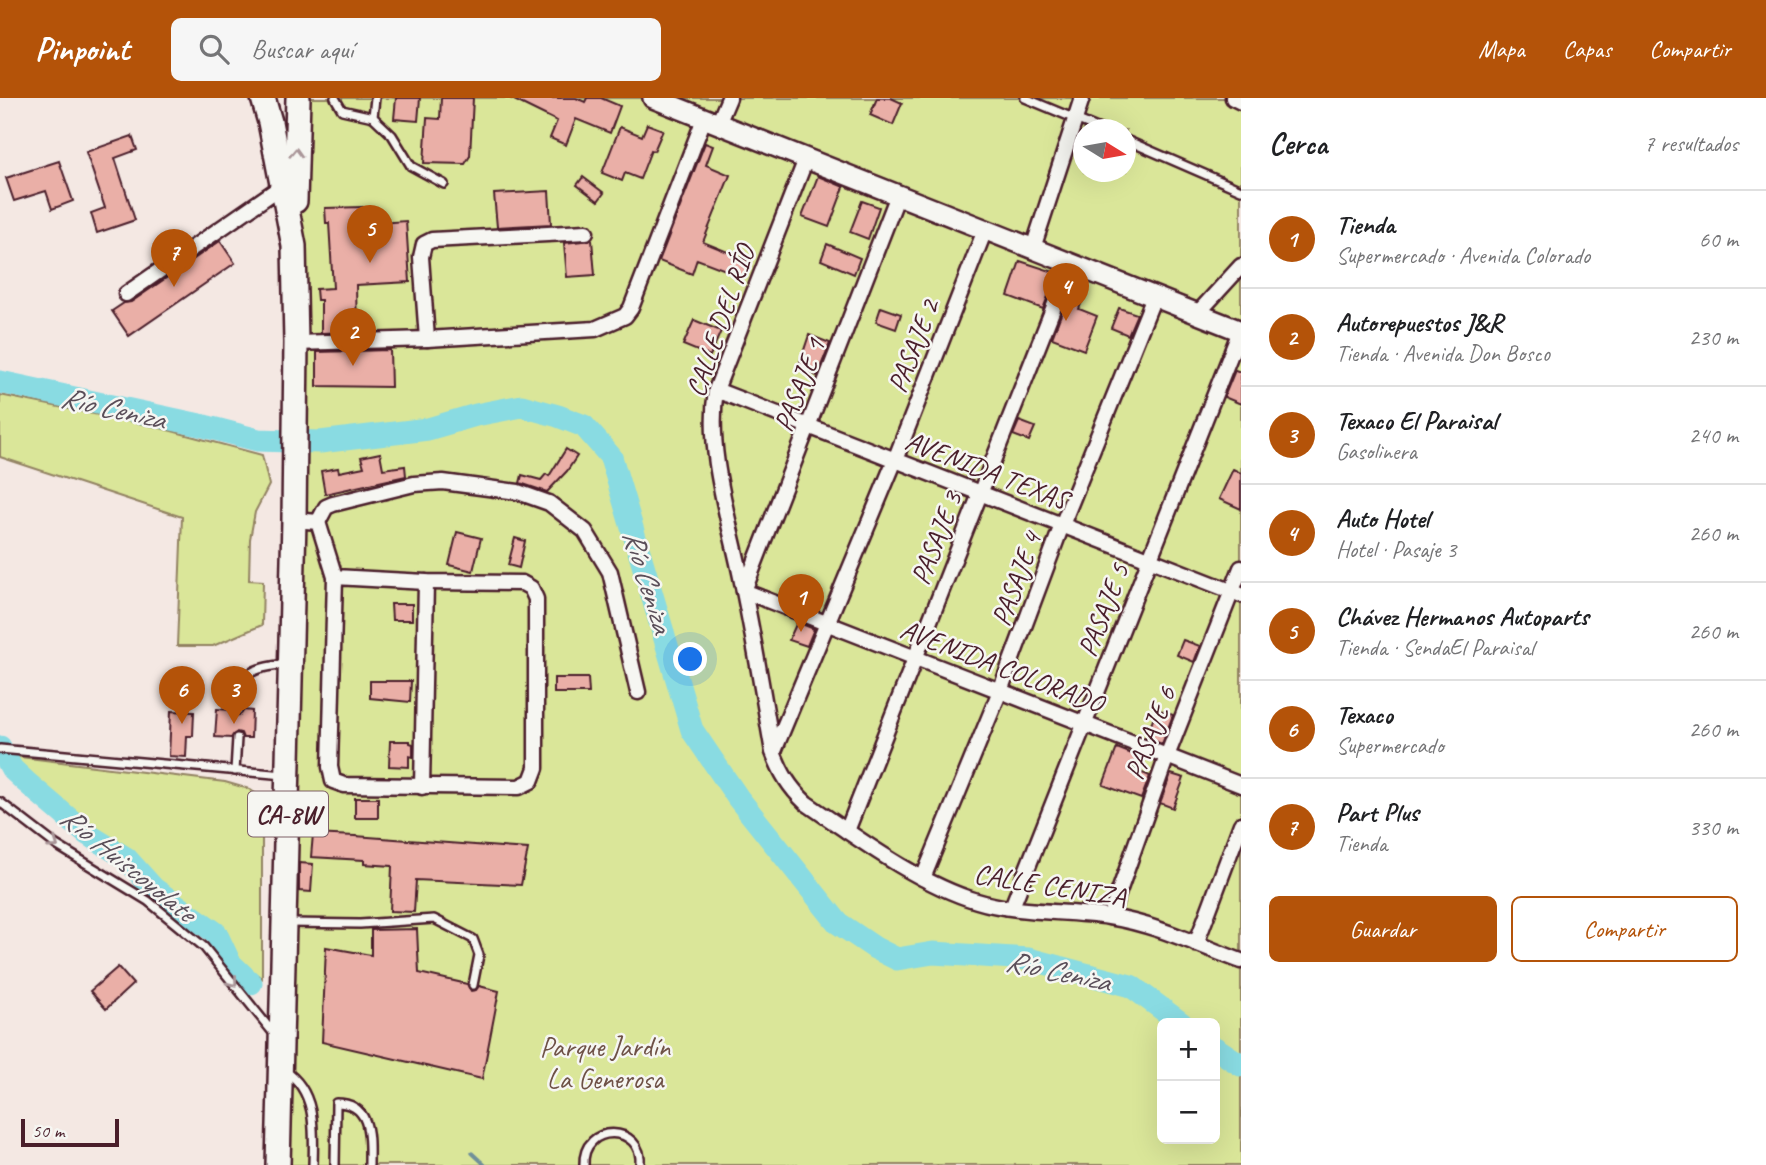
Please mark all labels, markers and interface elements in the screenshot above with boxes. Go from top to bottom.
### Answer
search box [171,18,661,81]
text: Pinpoint [35,28,129,70]
icon: search [195,30,233,68]
text: Buscar aquí [251,33,353,66]
text: Mapa [1478,34,1525,64]
text: Capas [1563,34,1611,64]
text: Compartir [1649,34,1731,64]
north arrow [1073,119,1136,182]
text: Cerca [1269,125,1327,163]
text: 7 resultados [1644,129,1738,158]
one-way arrow [288,147,304,158]
pin: 5 [347,205,393,263]
text: Tienda [1336,208,1395,241]
text: 1 [1287,225,1297,254]
text: 60 m [1699,225,1738,254]
pin: 7 [151,229,197,287]
street label: CALLE DEL RÍO [678,238,763,401]
text: Supermercado · Avenida Colorado [1336,241,1590,270]
pin: 4 [1043,263,1089,321]
street label: PASAJE 2 [879,292,948,397]
text: Autorepuestos J&R [1336,306,1502,339]
pin: 2 [330,308,376,366]
text: 2 [1287,323,1297,352]
text: 230 m [1689,323,1738,352]
street label: PASAJE 1 [765,332,833,436]
text: Tienda · Avenida Don Bosco [1336,339,1550,368]
water label: Río Ceniza [57,378,171,439]
text: Texaco El Paraisal [1336,404,1497,437]
text: 3 [1287,421,1297,450]
text: 240 m [1689,421,1738,450]
street label: AVENIDA TEXAS [901,423,1078,519]
text: Gasolinera [1336,437,1417,466]
street label: PASAJE 3 [902,484,971,589]
text: Auto Hotel [1336,502,1429,535]
text: 4 [1287,519,1297,548]
text: 260 m [1689,519,1738,548]
water label: Río Ceniza [614,525,682,640]
street label: PASAJE 4 [983,525,1050,631]
text: Hotel · Pasaje 3 [1336,535,1456,564]
street label: PASAJE 5 [1069,557,1137,661]
pin: 1 [778,574,824,632]
text: Chávez Hermanos Autoparts [1336,600,1589,633]
street label: AVENIDA COLORADO [896,611,1111,722]
text: 5 [1287,617,1297,646]
text: 260 m [1689,617,1738,646]
text: Tienda · SendaEl Paraisal [1336,633,1534,662]
your location [673,642,707,676]
pin: 6 [159,666,205,724]
pin: 3 [211,666,257,724]
street label: PASAJE 6 [1116,680,1184,784]
text: Texaco [1336,698,1393,731]
text: 6 [1287,715,1297,744]
text: 260 m [1689,715,1738,744]
text: Supermercado [1336,731,1444,760]
road number: CA-8W [248,792,328,836]
text: Part Plus [1336,796,1419,829]
water label: Río Huiscoyolate [53,798,206,933]
text: 7 [1287,813,1297,842]
text: 330 m [1689,813,1738,842]
text: Tienda [1336,829,1387,858]
one-way arrow [46,835,59,848]
street label: CALLE CENIZA [972,856,1129,914]
button: Guardar [1269,896,1497,962]
button: Compartir [1511,896,1738,962]
water label: Río Ceniza [1003,941,1116,1001]
one-way arrow [224,974,237,986]
map controls [1157,1018,1220,1144]
button: + [1157,1018,1220,1081]
park label: Parque Jardín La Generosa [540,1029,672,1096]
button: − [1157,1081,1220,1144]
scale bar [21,1116,119,1148]
text: 50 m [32,1119,64,1143]

